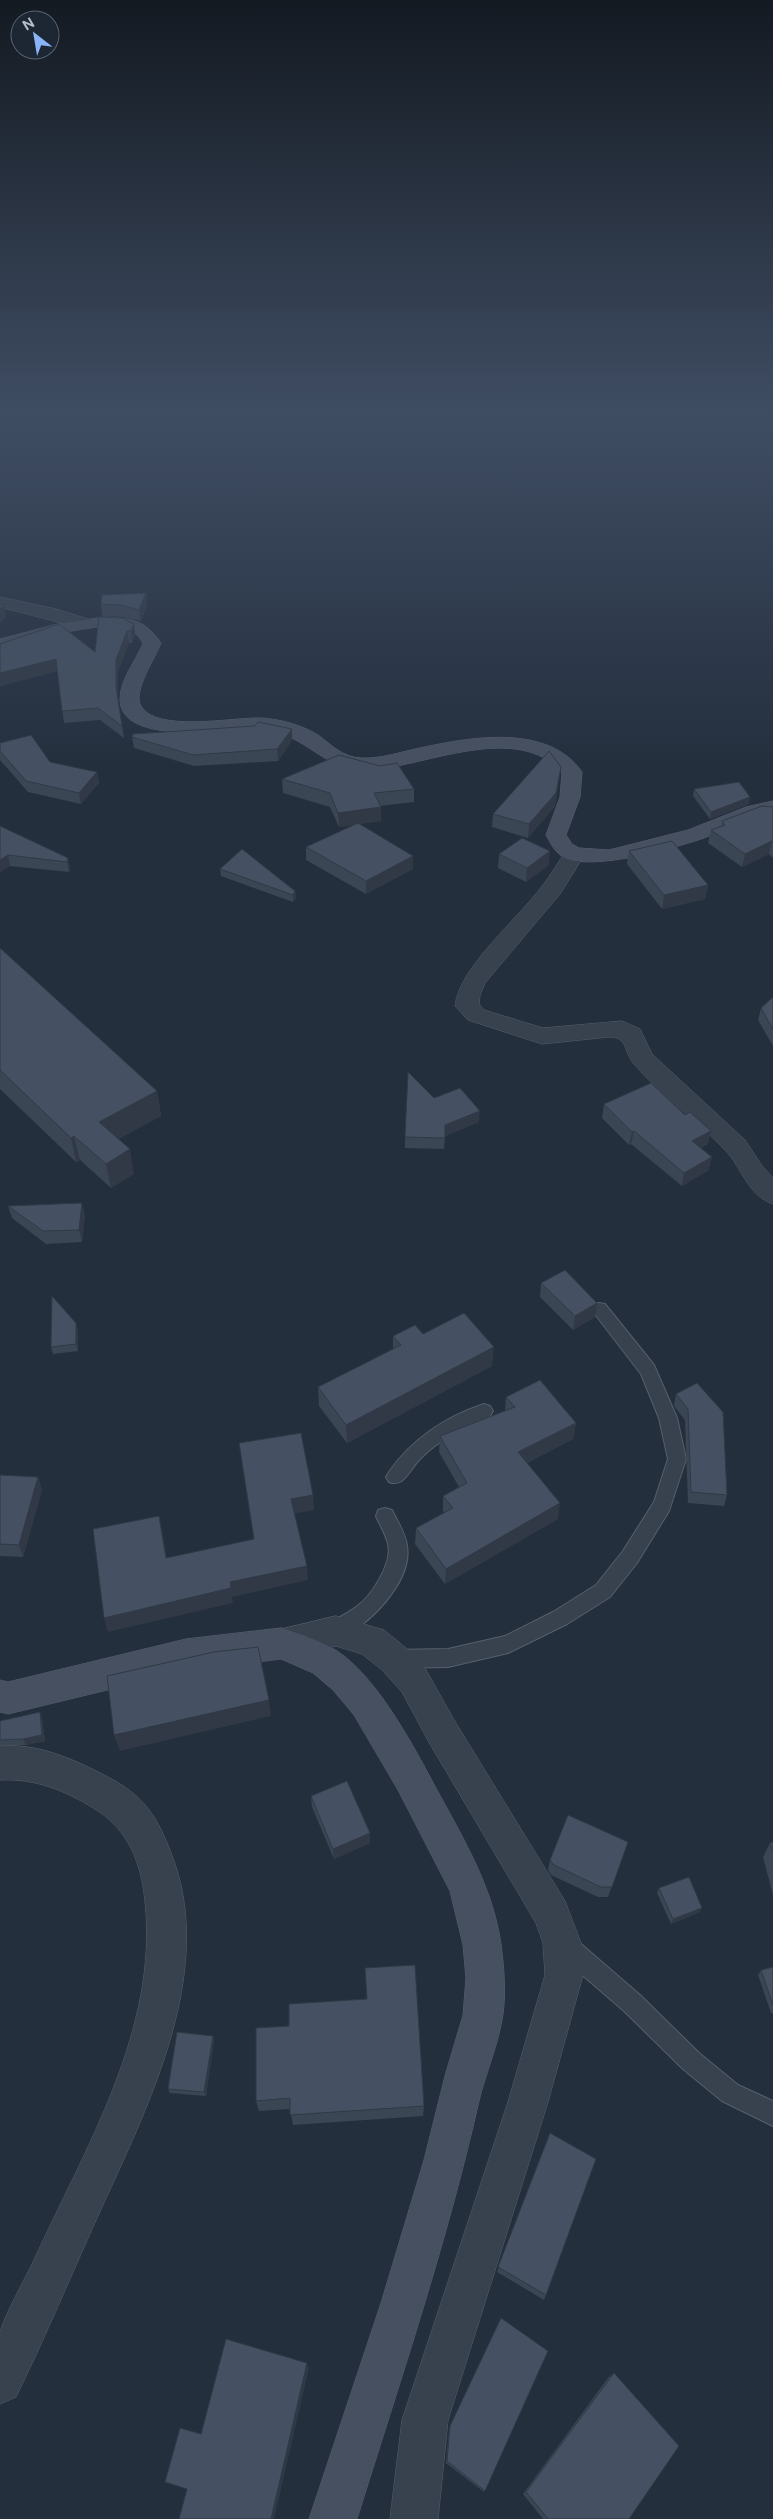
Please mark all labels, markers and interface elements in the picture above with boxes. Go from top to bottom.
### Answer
north arrow [10,10,60,60]
text: N [19,14,37,34]

